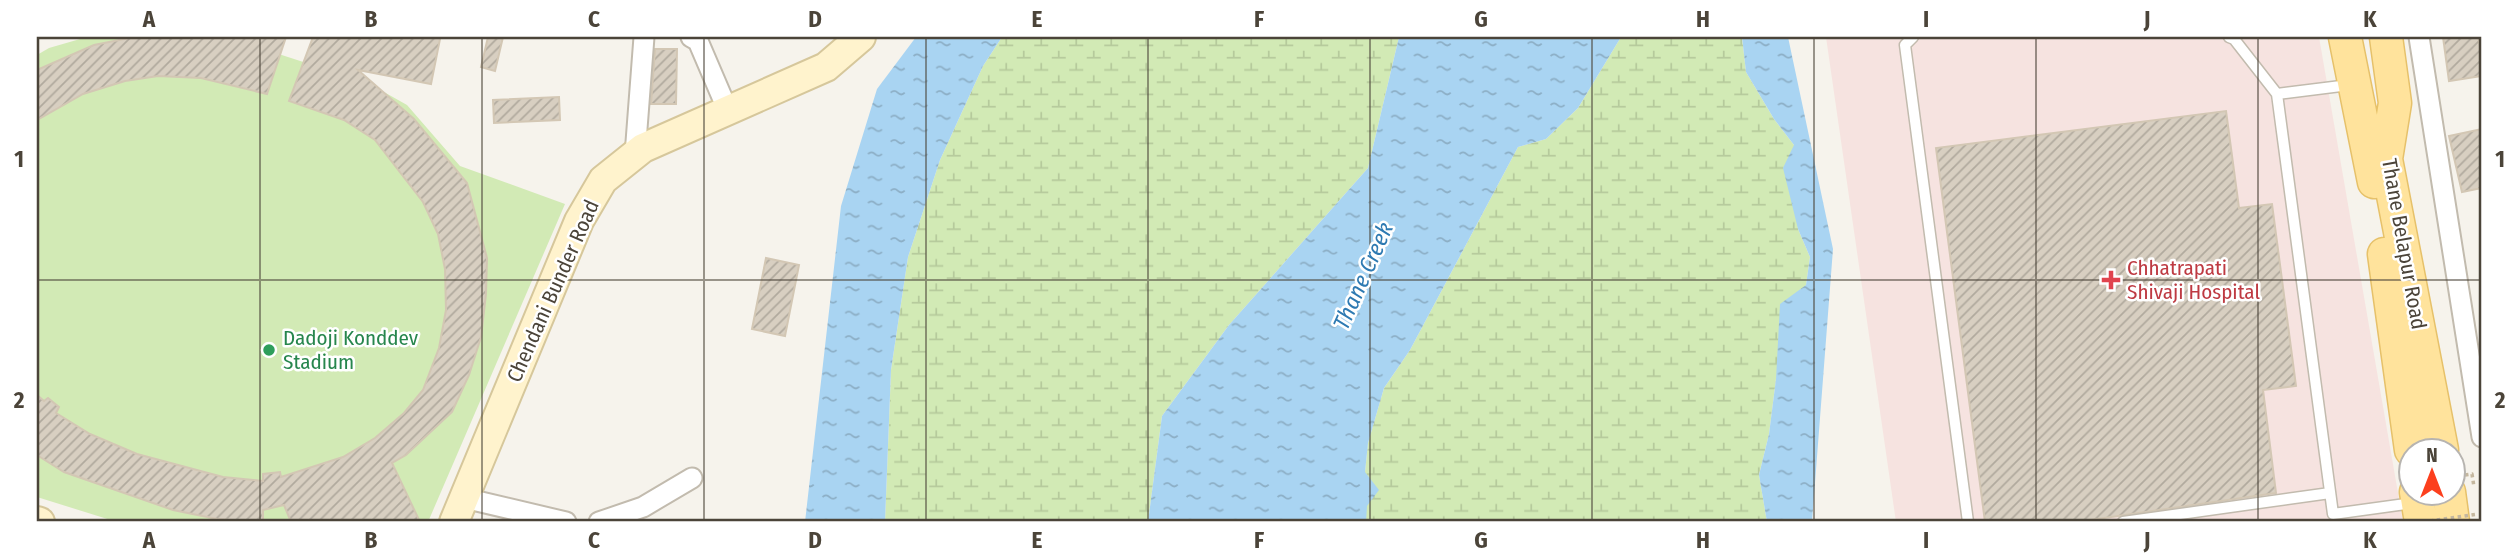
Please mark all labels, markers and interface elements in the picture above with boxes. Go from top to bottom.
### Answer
text: A [142,5,156,33]
text: B [365,5,378,33]
text: C [588,5,600,33]
text: D [808,5,822,33]
text: E [1032,5,1043,33]
text: F [1254,5,1264,33]
text: G [1474,5,1488,33]
text: H [1696,5,1710,33]
text: I [1923,5,1929,33]
text: J [2143,5,2150,33]
text: K [2363,5,2377,33]
text: 1 [14,145,24,173]
text: 1 [2495,145,2505,173]
street label: Thane Belapur Road [2376,157,2432,331]
street label: Chendani Bunder Road [501,196,605,386]
water label: Thane Creek [1327,218,1399,334]
place label: Chhatrapati Shivaji Hospital [2127,255,2260,305]
marker: Chhatrapati Shivaji Hospital [2101,270,2121,290]
place label: Dadoji Konddev Stadium [283,325,419,375]
marker: Dadoji Konddev Stadium [261,342,277,358]
text: 2 [13,386,25,414]
text: 2 [2494,386,2506,414]
north arrow [2396,436,2466,506]
text: N [2426,444,2438,467]
text: A [142,526,156,554]
text: B [365,526,378,554]
text: C [588,526,600,554]
text: D [808,526,822,554]
text: E [1032,526,1043,554]
text: F [1254,526,1264,554]
text: G [1474,526,1488,554]
text: H [1696,526,1710,554]
text: I [1923,526,1929,554]
text: J [2143,526,2150,554]
text: K [2363,526,2377,554]

